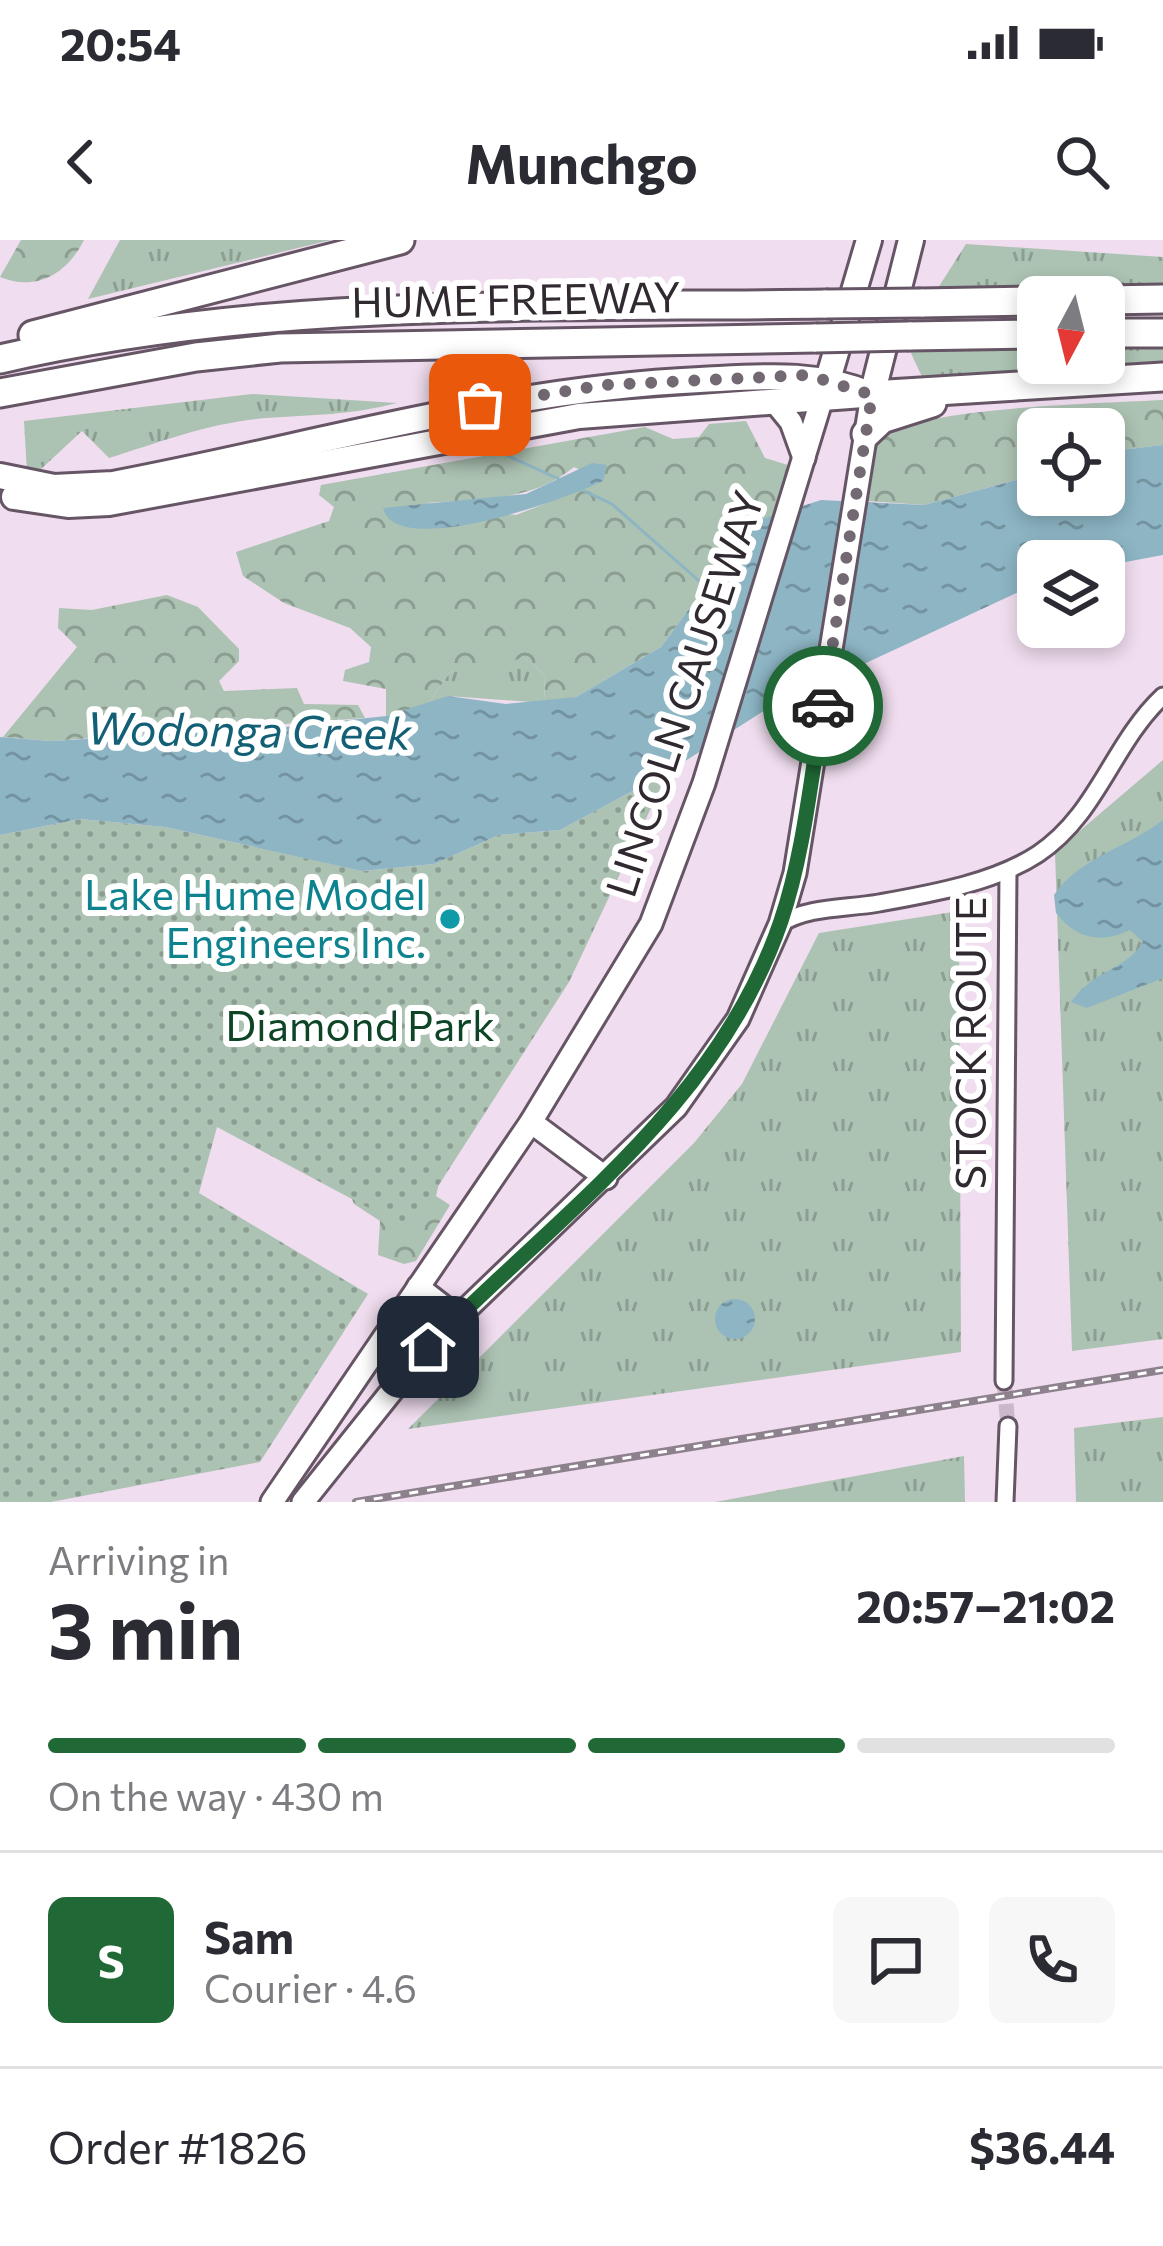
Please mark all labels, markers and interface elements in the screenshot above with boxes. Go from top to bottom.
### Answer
text: 20:54 [60,15,181,70]
icon: back [48,129,114,195]
text: Munchgo [465,129,698,195]
icon: search [1049,129,1115,195]
street label: HUME FREEWAY [351,269,681,327]
north arrow [1017,276,1125,384]
map controls [1017,276,1125,648]
pin [429,354,531,456]
icon: bag [447,372,513,438]
button: locate [1017,408,1125,516]
street label: LINCOLN CAUSEWAY [593,484,773,903]
button: layers [1017,540,1125,648]
courier [763,646,883,766]
icon: car [790,673,856,739]
water label: Wodonga Creek [86,698,414,759]
place label: Lake Hume Model Engineers Inc. [84,867,426,967]
street label: STOCK ROUTE [943,896,995,1190]
marker: Lake Hume Model Engineers Inc. [437,906,463,932]
park label: Diamond Park [225,998,495,1050]
pin [377,1296,479,1398]
icon: home [395,1314,461,1380]
text: Arriving in [48,1535,229,1583]
text: 20:57–21:02 [856,1577,1115,1632]
text: 3 min [48,1580,243,1675]
text: On the way · 430 m [48,1771,384,1819]
button: chat [833,1897,959,2023]
button: phone [989,1897,1115,2023]
text: Sam [204,1908,294,1963]
text: S [97,1932,125,1987]
text: Courier · 4.6 [204,1963,417,2011]
text: Order #1826 [48,2118,308,2173]
text: $36.44 [969,2118,1115,2173]

